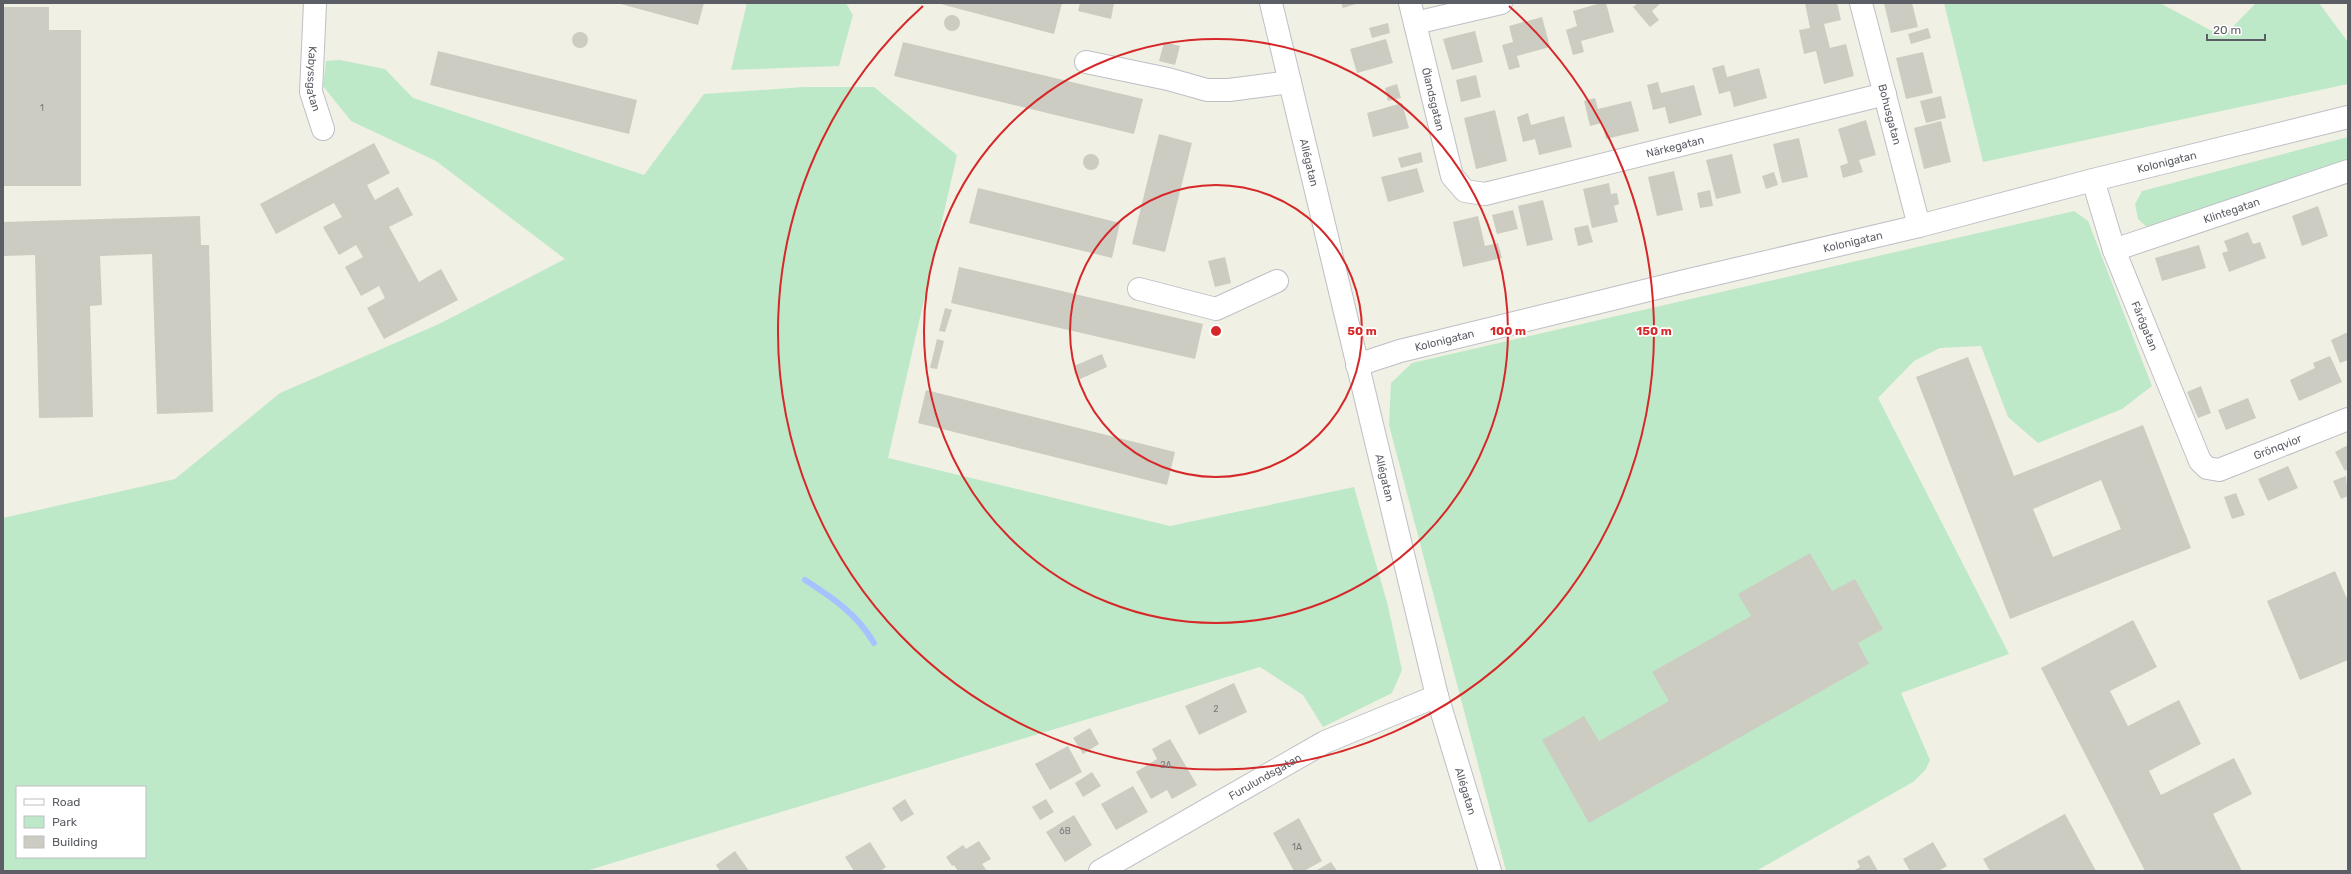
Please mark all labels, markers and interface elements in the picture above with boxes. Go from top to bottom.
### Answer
scale bar [2207,16,2265,42]
text: 20 m [2213,23,2241,37]
street label: Kabyssgatan [304,46,323,113]
street label: Ölandsgatan [1419,66,1447,132]
street label: Bohusgatan [1875,83,1904,146]
house number: 1 [40,103,44,113]
street label: Närkegatan [1645,133,1705,160]
street label: Allégatan [1297,137,1321,188]
street label: Kolonigatan [2136,149,2198,176]
street label: Klintegatan [2202,195,2262,226]
street label: Kolonigatan [1822,229,1884,255]
street label: Fårögatan [2129,299,2160,353]
centre of rings [1209,324,1223,338]
text: 50 m [1347,324,1377,338]
text: 100 m [1490,324,1526,338]
text: 150 m [1636,324,1672,338]
street label: Kolonigatan [1414,327,1476,354]
street label: Grönqvior [2252,432,2304,463]
street label: Allégatan [1372,453,1396,503]
house number: 2 [1213,704,1219,714]
street label: Furulundsgatan [1226,751,1304,803]
house number: 2A [1160,760,1172,770]
street label: Allégatan [1452,766,1479,816]
legend [16,786,146,858]
text: Road [52,795,80,809]
text: Park [52,815,78,829]
house number: 6B [1059,826,1071,836]
text: Building [52,835,98,849]
house number: 1A [1292,842,1302,852]

